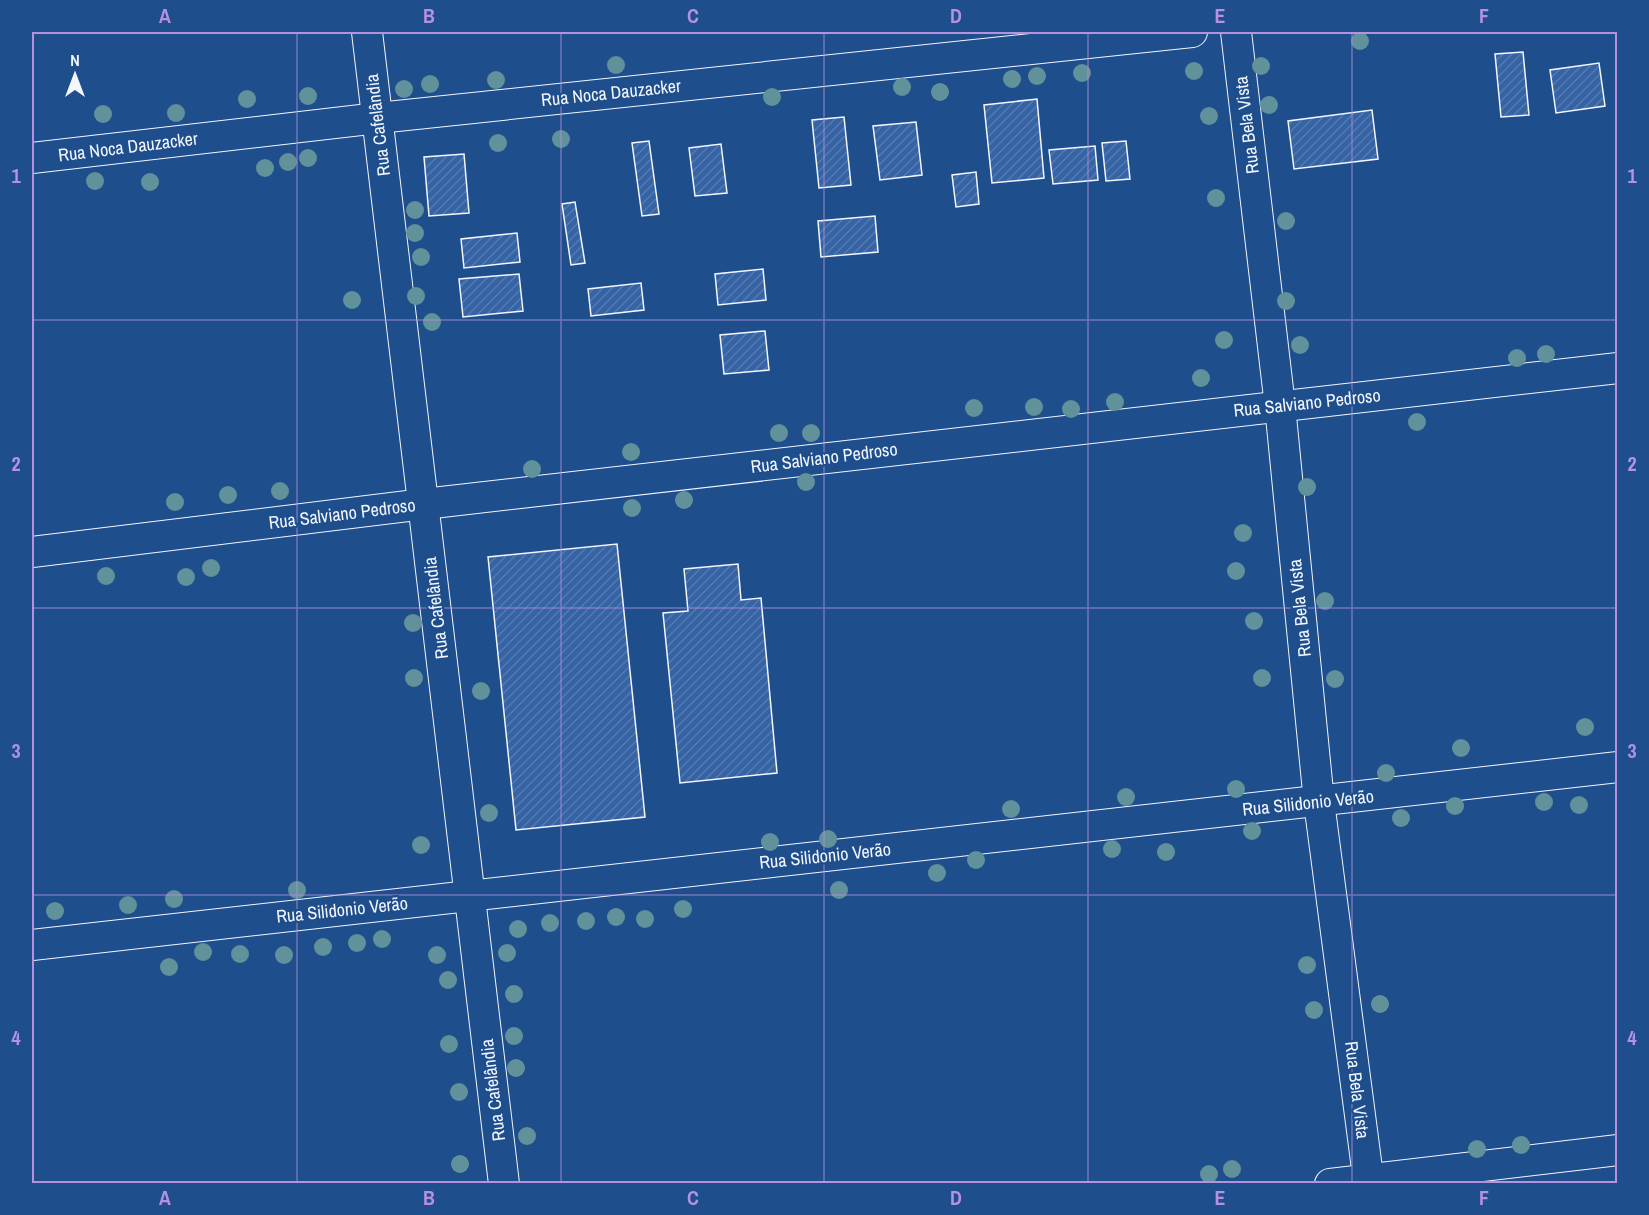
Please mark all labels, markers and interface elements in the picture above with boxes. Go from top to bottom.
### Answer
text: A [159,2,171,29]
text: B [423,2,435,29]
text: C [687,2,699,29]
text: D [950,2,962,29]
text: E [1215,2,1226,29]
text: F [1479,2,1489,29]
north arrow [45,45,105,105]
text: N [70,49,80,71]
street label: Rua Cafelândia [359,73,396,177]
street label: Rua Noca Dauzacker [540,73,682,112]
street label: Rua Bela Vista [1228,75,1265,175]
street label: Rua Noca Dauzacker [57,126,199,167]
text: 1 [11,162,21,189]
text: 1 [1627,162,1637,189]
street label: Rua Salviano Pedroso [1232,382,1382,423]
street label: Rua Salviano Pedroso [749,436,899,479]
text: 2 [11,450,21,477]
text: 2 [1627,450,1637,477]
street label: Rua Salviano Pedroso [267,492,417,535]
street label: Rua Cafelândia [417,556,454,660]
street label: Rua Bela Vista [1282,558,1317,658]
text: 3 [11,737,21,764]
text: 3 [1627,737,1637,764]
street label: Rua Silidonio Verão [1241,783,1375,822]
street label: Rua Silidonio Verão [758,836,892,875]
street label: Rua Silidonio Verão [275,890,409,929]
text: 4 [11,1024,21,1051]
text: 4 [1627,1024,1637,1051]
street label: Rua Cafelândia [474,1038,511,1142]
street label: Rua Bela Vista [1339,1040,1376,1140]
text: A [159,1184,171,1211]
text: B [423,1184,435,1211]
text: C [687,1184,699,1211]
text: D [950,1184,962,1211]
text: E [1215,1184,1226,1211]
text: F [1479,1184,1489,1211]

